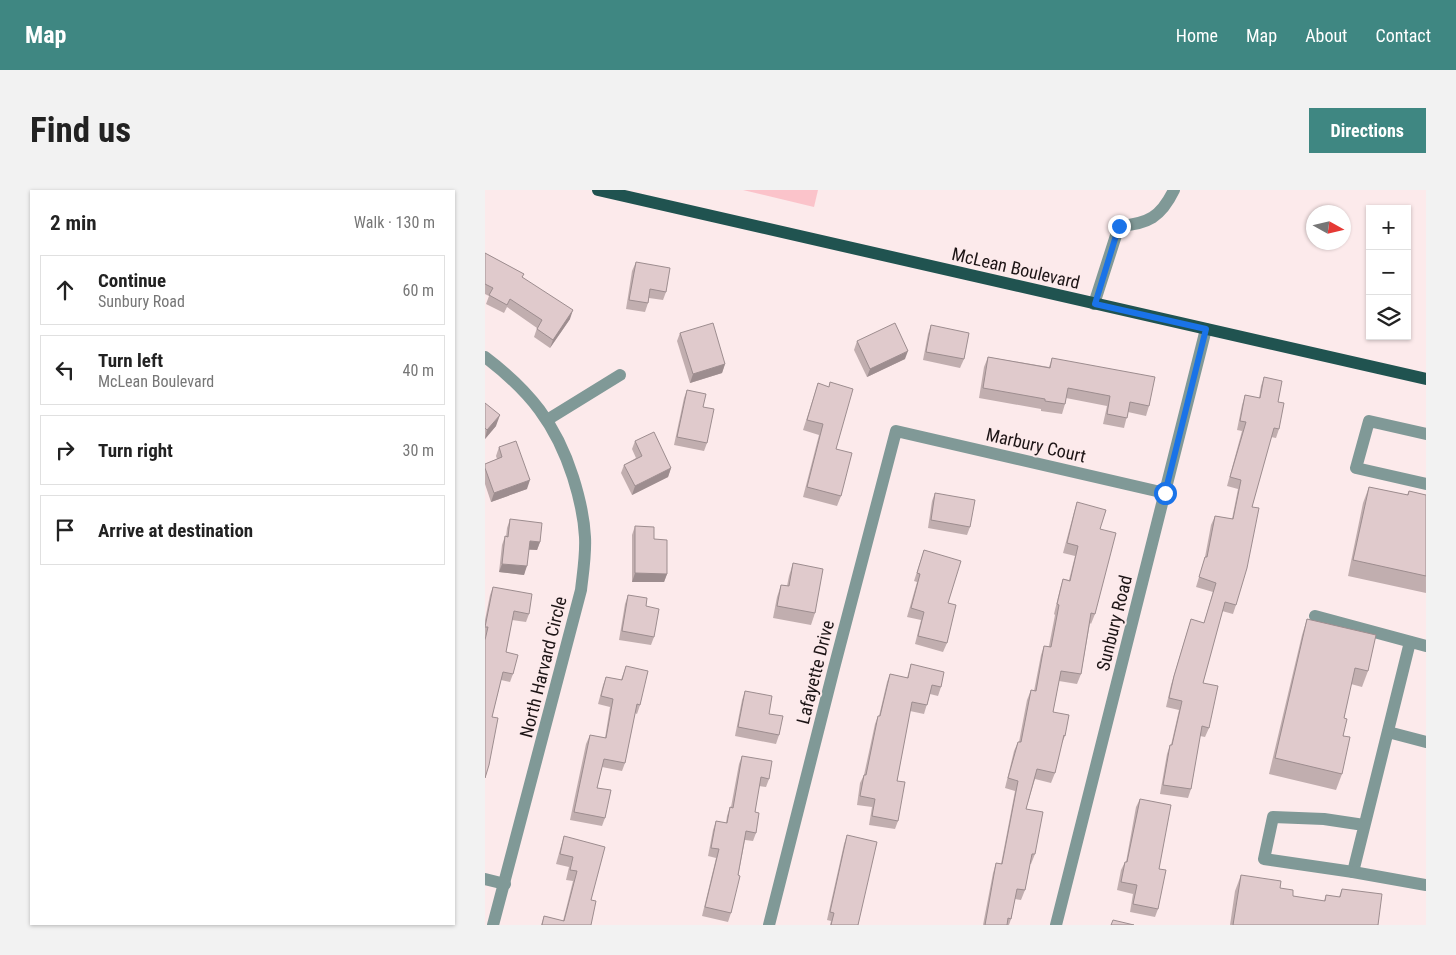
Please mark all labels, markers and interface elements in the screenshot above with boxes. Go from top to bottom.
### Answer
text: Map [25,21,66,49]
text: Home [1176,25,1218,46]
text: Map [1246,25,1277,46]
text: About [1305,25,1347,46]
text: Contact [1375,25,1431,46]
button: Directions [1309,108,1426,153]
text: Find us [30,110,131,151]
north arrow [1306,205,1351,250]
map controls [1366,205,1411,340]
button: + [1366,205,1411,250]
text: 2 min [50,211,97,235]
text: Walk · 130 m [354,213,435,232]
route end [1108,215,1131,238]
street label: McLean Boulevard [950,243,1082,293]
button: − [1366,250,1411,295]
text: Continue [98,269,166,292]
icon: ahead [51,276,79,304]
text: 60 m [402,281,434,300]
text: Sunbury Road [98,292,185,311]
button: layers [1366,295,1411,340]
text: Turn left [98,349,163,372]
icon: left [51,356,79,384]
text: 40 m [402,361,434,380]
text: McLean Boulevard [98,372,214,391]
street label: Marbury Court [984,423,1088,467]
icon: right [51,436,79,464]
text: Turn right [98,439,173,462]
text: 30 m [402,441,434,460]
route start [1154,482,1177,505]
icon: arrive [51,516,79,544]
text: Arrive at destination [98,519,253,542]
street label: Sunbury Road [1092,573,1136,673]
street label: North Harvard Circle [515,594,571,740]
street label: Lafayette Drive [792,618,838,726]

